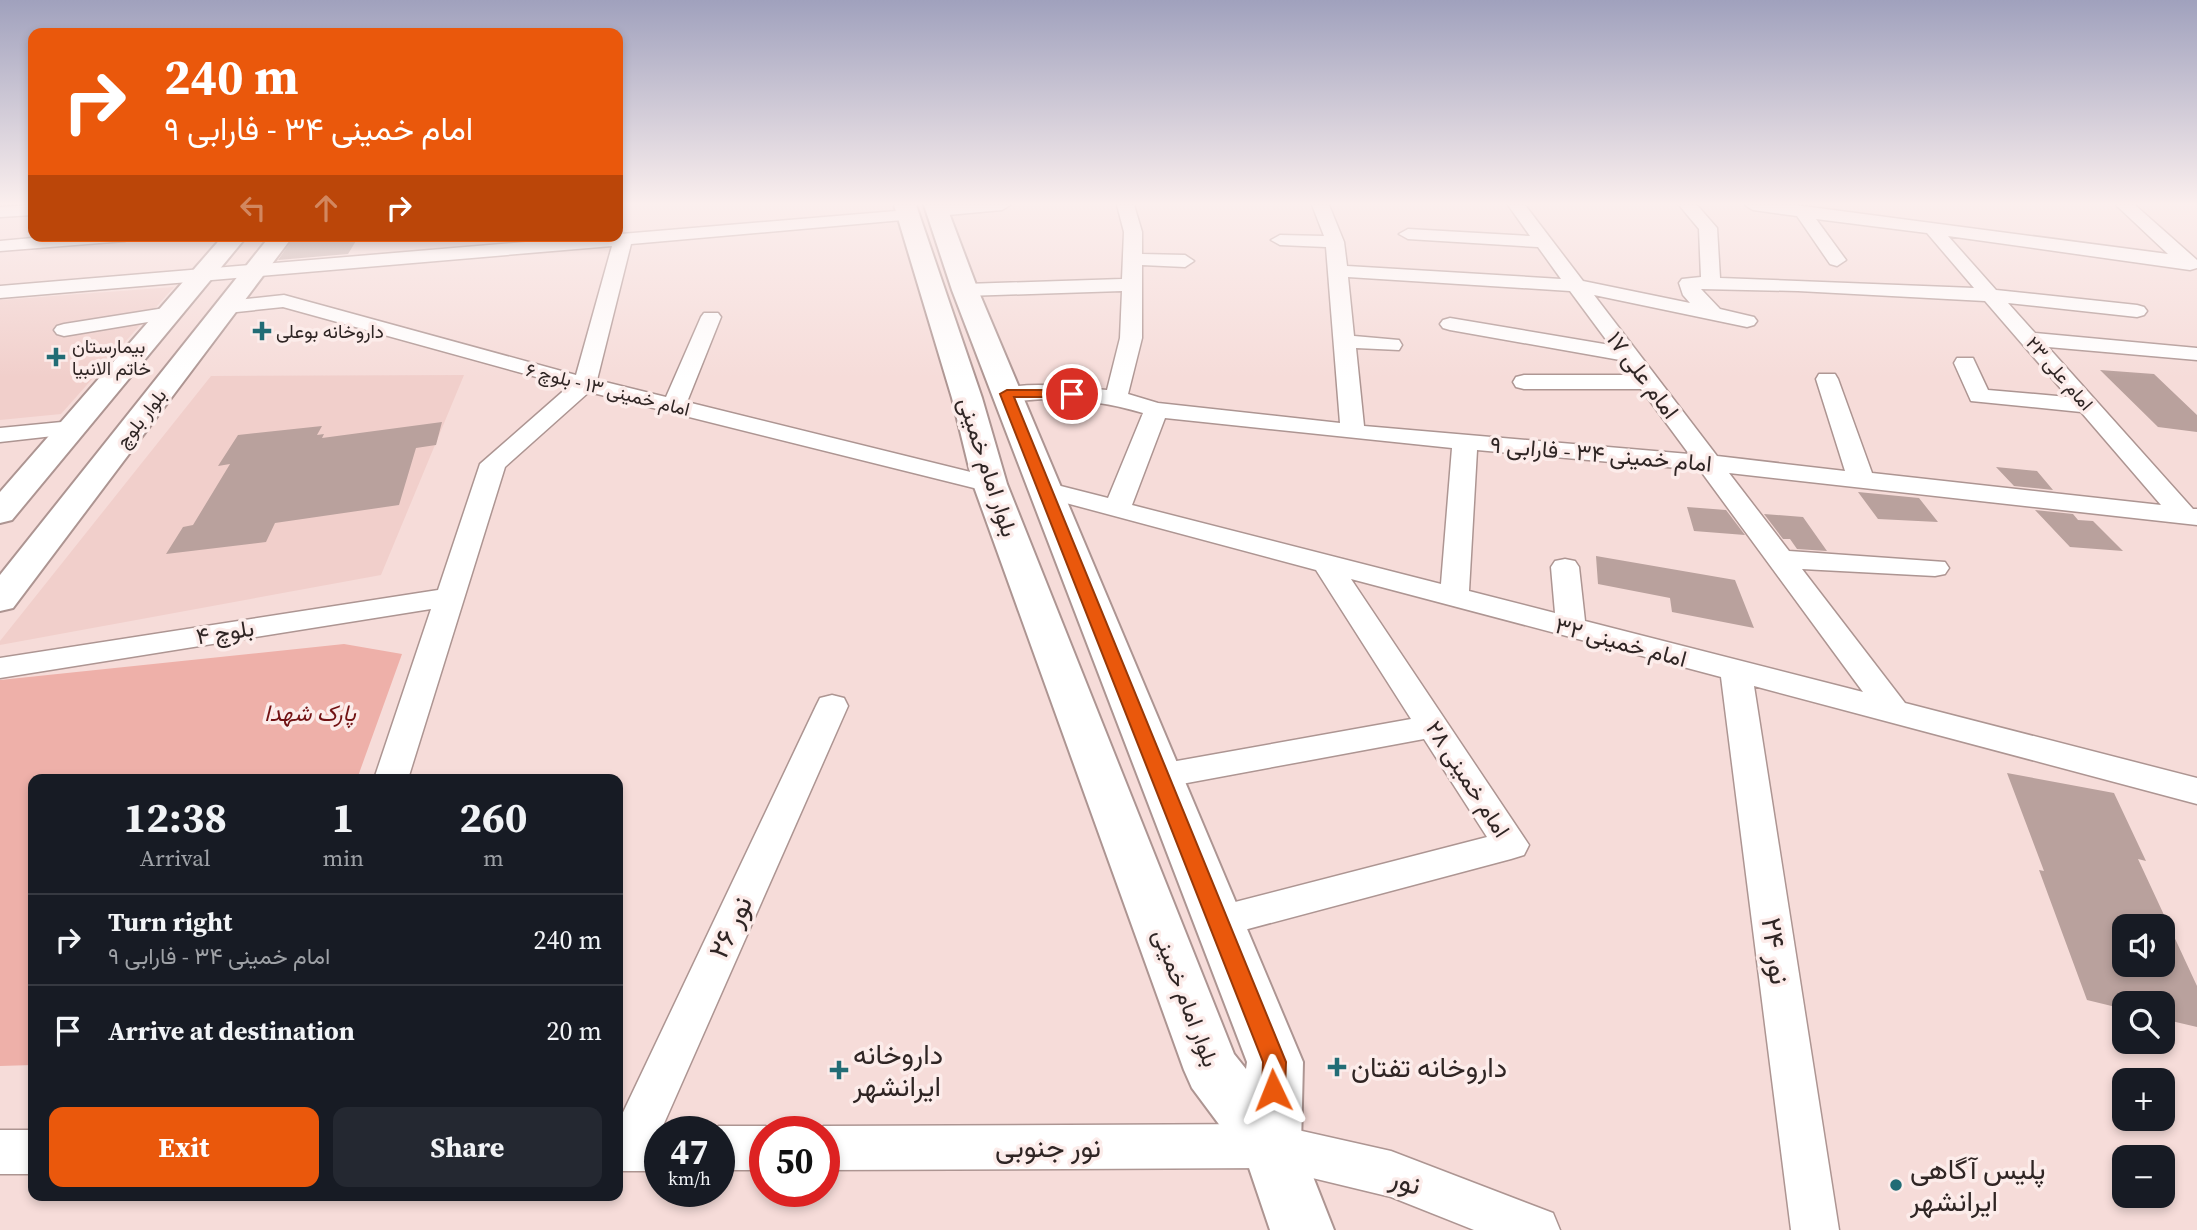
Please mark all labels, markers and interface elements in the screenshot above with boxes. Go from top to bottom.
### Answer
text: 240 m [164,43,299,110]
icon: right [49,56,140,147]
text: امام خمینی ۳۴ - فارابی ۹ [164,107,473,151]
icon: left [234,189,272,227]
icon: ahead [307,189,345,227]
icon: right [380,189,418,227]
place label: داروخانه بوعلی [276,318,384,344]
marker: داروخانه بوعلی [254,323,270,339]
street label: امام علی ۱۷ [1599,324,1687,426]
street label: امام علی ۲۳ [2021,330,2099,416]
place label: بیمارستان خاتم الانبیا [72,333,151,381]
marker: بیمارستان خاتم الانبیا [46,347,66,367]
street label: امام خمینی ۱۳ - بلوچ ۶ [523,356,693,422]
pin [1042,364,1102,424]
icon: arrive [1053,375,1091,413]
street label: بلوار بلوچ [110,383,172,453]
street label: بلوار امام خمینی [950,393,1026,541]
street label: امام خمینی ۳۴ - فارابی ۹ [1489,428,1713,480]
street label: امام خمینی ۳۲ [1552,609,1690,675]
street label: بلوچ ۴ [194,612,256,652]
park label: پارک شهدا [264,697,357,729]
street label: امام خمینی ۲۸ [1418,714,1518,844]
text: 12:38 [123,788,227,846]
text: 1 [332,788,355,846]
text: 260 [459,788,528,846]
text: Arrival [140,842,211,874]
text: min [322,842,364,874]
text: m [483,842,504,874]
street label: نور ۲۶ [699,890,761,964]
text: Turn right [108,904,232,940]
map controls [2112,914,2175,1208]
button: sound [2112,914,2175,977]
street label: نور ۲۴ [1753,915,1799,987]
icon: right [49,921,87,959]
text: 240 m [534,922,602,958]
street label: بلوار امام خمینی [1145,925,1227,1071]
text: امام خمینی ۳۴ - فارابی ۹ [108,940,330,972]
button: search [2112,991,2175,1054]
icon: arrive [49,1012,87,1050]
text: Arrive at destination [108,1013,355,1049]
text: 20 m [547,1013,602,1049]
place label: داروخانه ایرانشهر [852,1035,943,1105]
place label: داروخانه تفتان [1351,1048,1507,1086]
position arrow [1236,1053,1310,1127]
marker: داروخانه تفتان [1329,1059,1345,1075]
marker: داروخانه ایرانشهر [831,1062,847,1078]
button: + [2112,1068,2175,1131]
button: Exit [49,1107,319,1187]
button: Share [333,1107,602,1187]
speed limit sign: 50 [749,1116,840,1207]
text: 47 [671,1128,708,1176]
street label: نور جنوبی [995,1128,1101,1166]
button: − [2112,1145,2175,1208]
place label: پلیس آگاهی ایرانشهر [1909,1150,2045,1220]
street label: نور [1385,1158,1426,1204]
text: km/h [668,1166,711,1191]
marker: پلیس آگاهی ایرانشهر [1888,1177,1904,1193]

